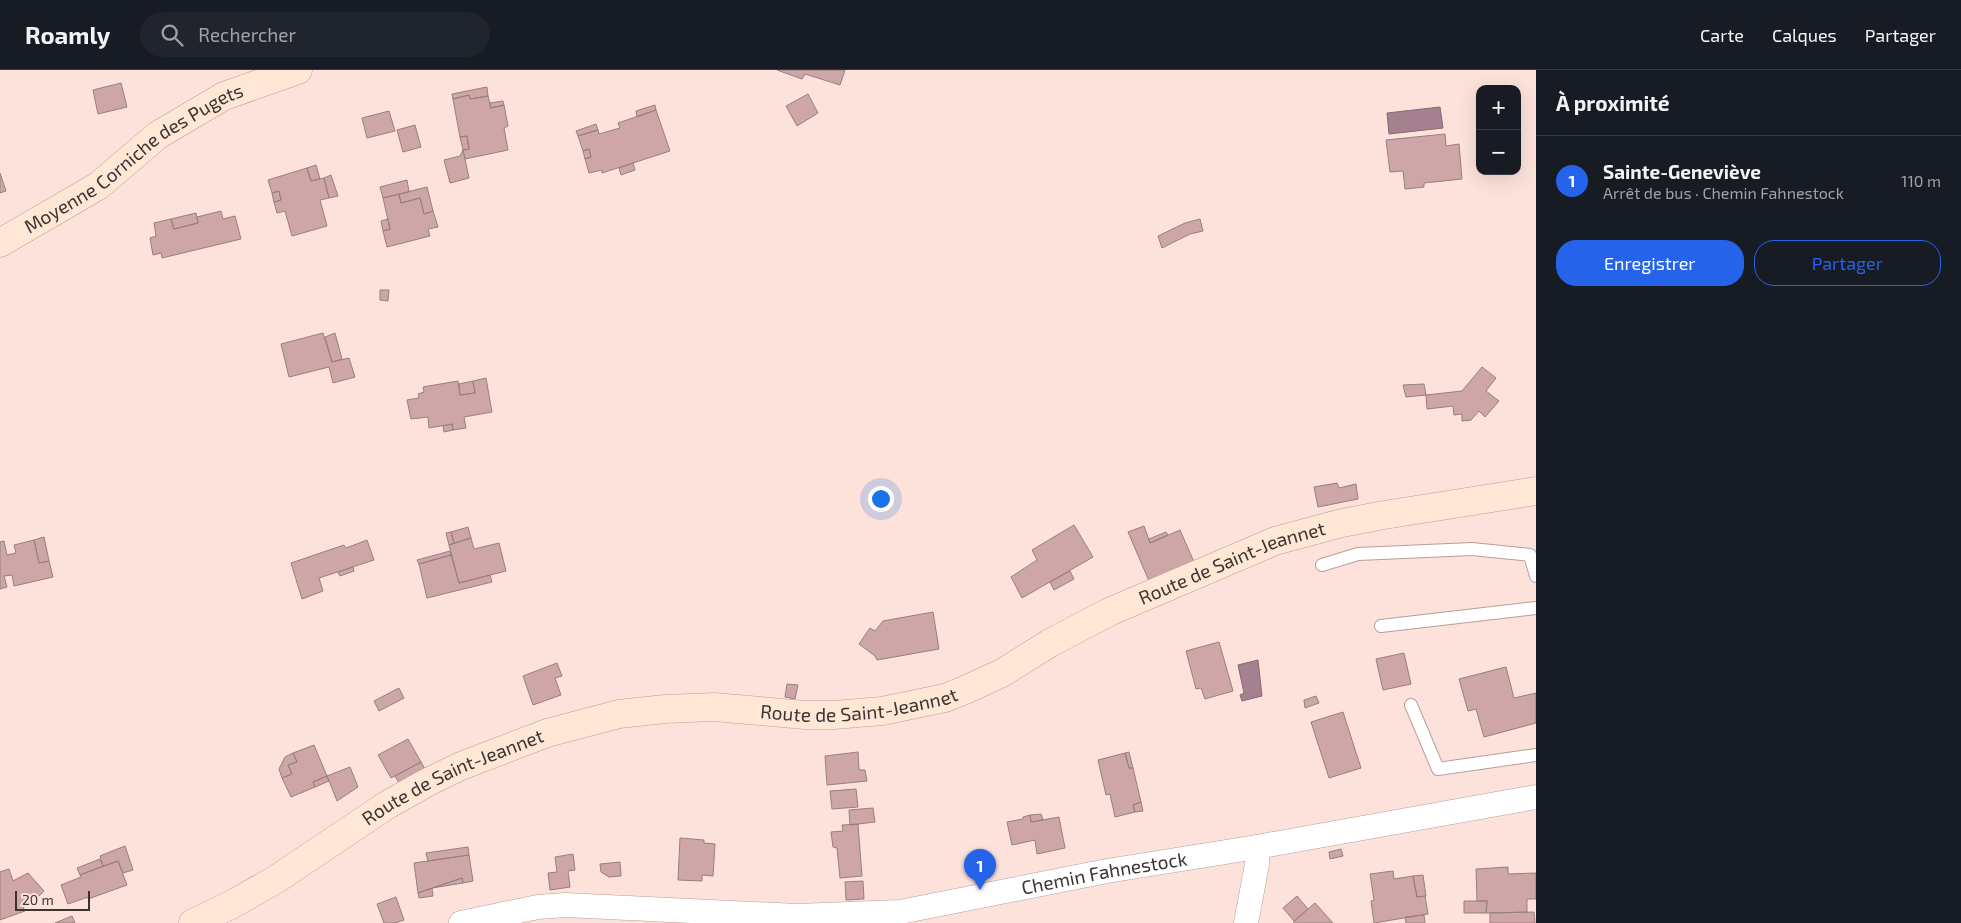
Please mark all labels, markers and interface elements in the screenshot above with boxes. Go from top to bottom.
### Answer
search box [140,12,490,57]
text: Roamly [25,20,110,49]
icon: search [158,21,186,49]
text: Rechercher [198,23,296,46]
text: Carte [1700,24,1744,46]
text: Calques [1772,24,1837,46]
text: Partager [1865,24,1936,46]
street label: Moyenne Corniche des Pugets [20,78,246,238]
map controls [1476,85,1521,175]
button: + [1476,85,1521,130]
text: À proximité [1556,90,1670,115]
button: − [1476,130,1521,175]
text: Sainte-Geneviève [1603,160,1761,183]
text: 1 [1569,171,1575,190]
text: 110 m [1901,171,1941,190]
text: Arrêt de bus · Chemin Fahnestock [1603,183,1844,202]
button: Enregistrer [1556,240,1744,286]
button: Partager [1754,240,1941,286]
your location [868,486,894,512]
street label: Route de Saint-Jeannet [1135,516,1328,609]
street label: Route de Saint-Jeannet [759,682,961,726]
street label: Route de Saint-Jeannet [357,724,546,830]
street label: Chemin Fahnestock [1019,846,1189,899]
pin: 1 [964,849,996,890]
scale bar [15,888,90,911]
text: 20 m [22,891,54,908]

